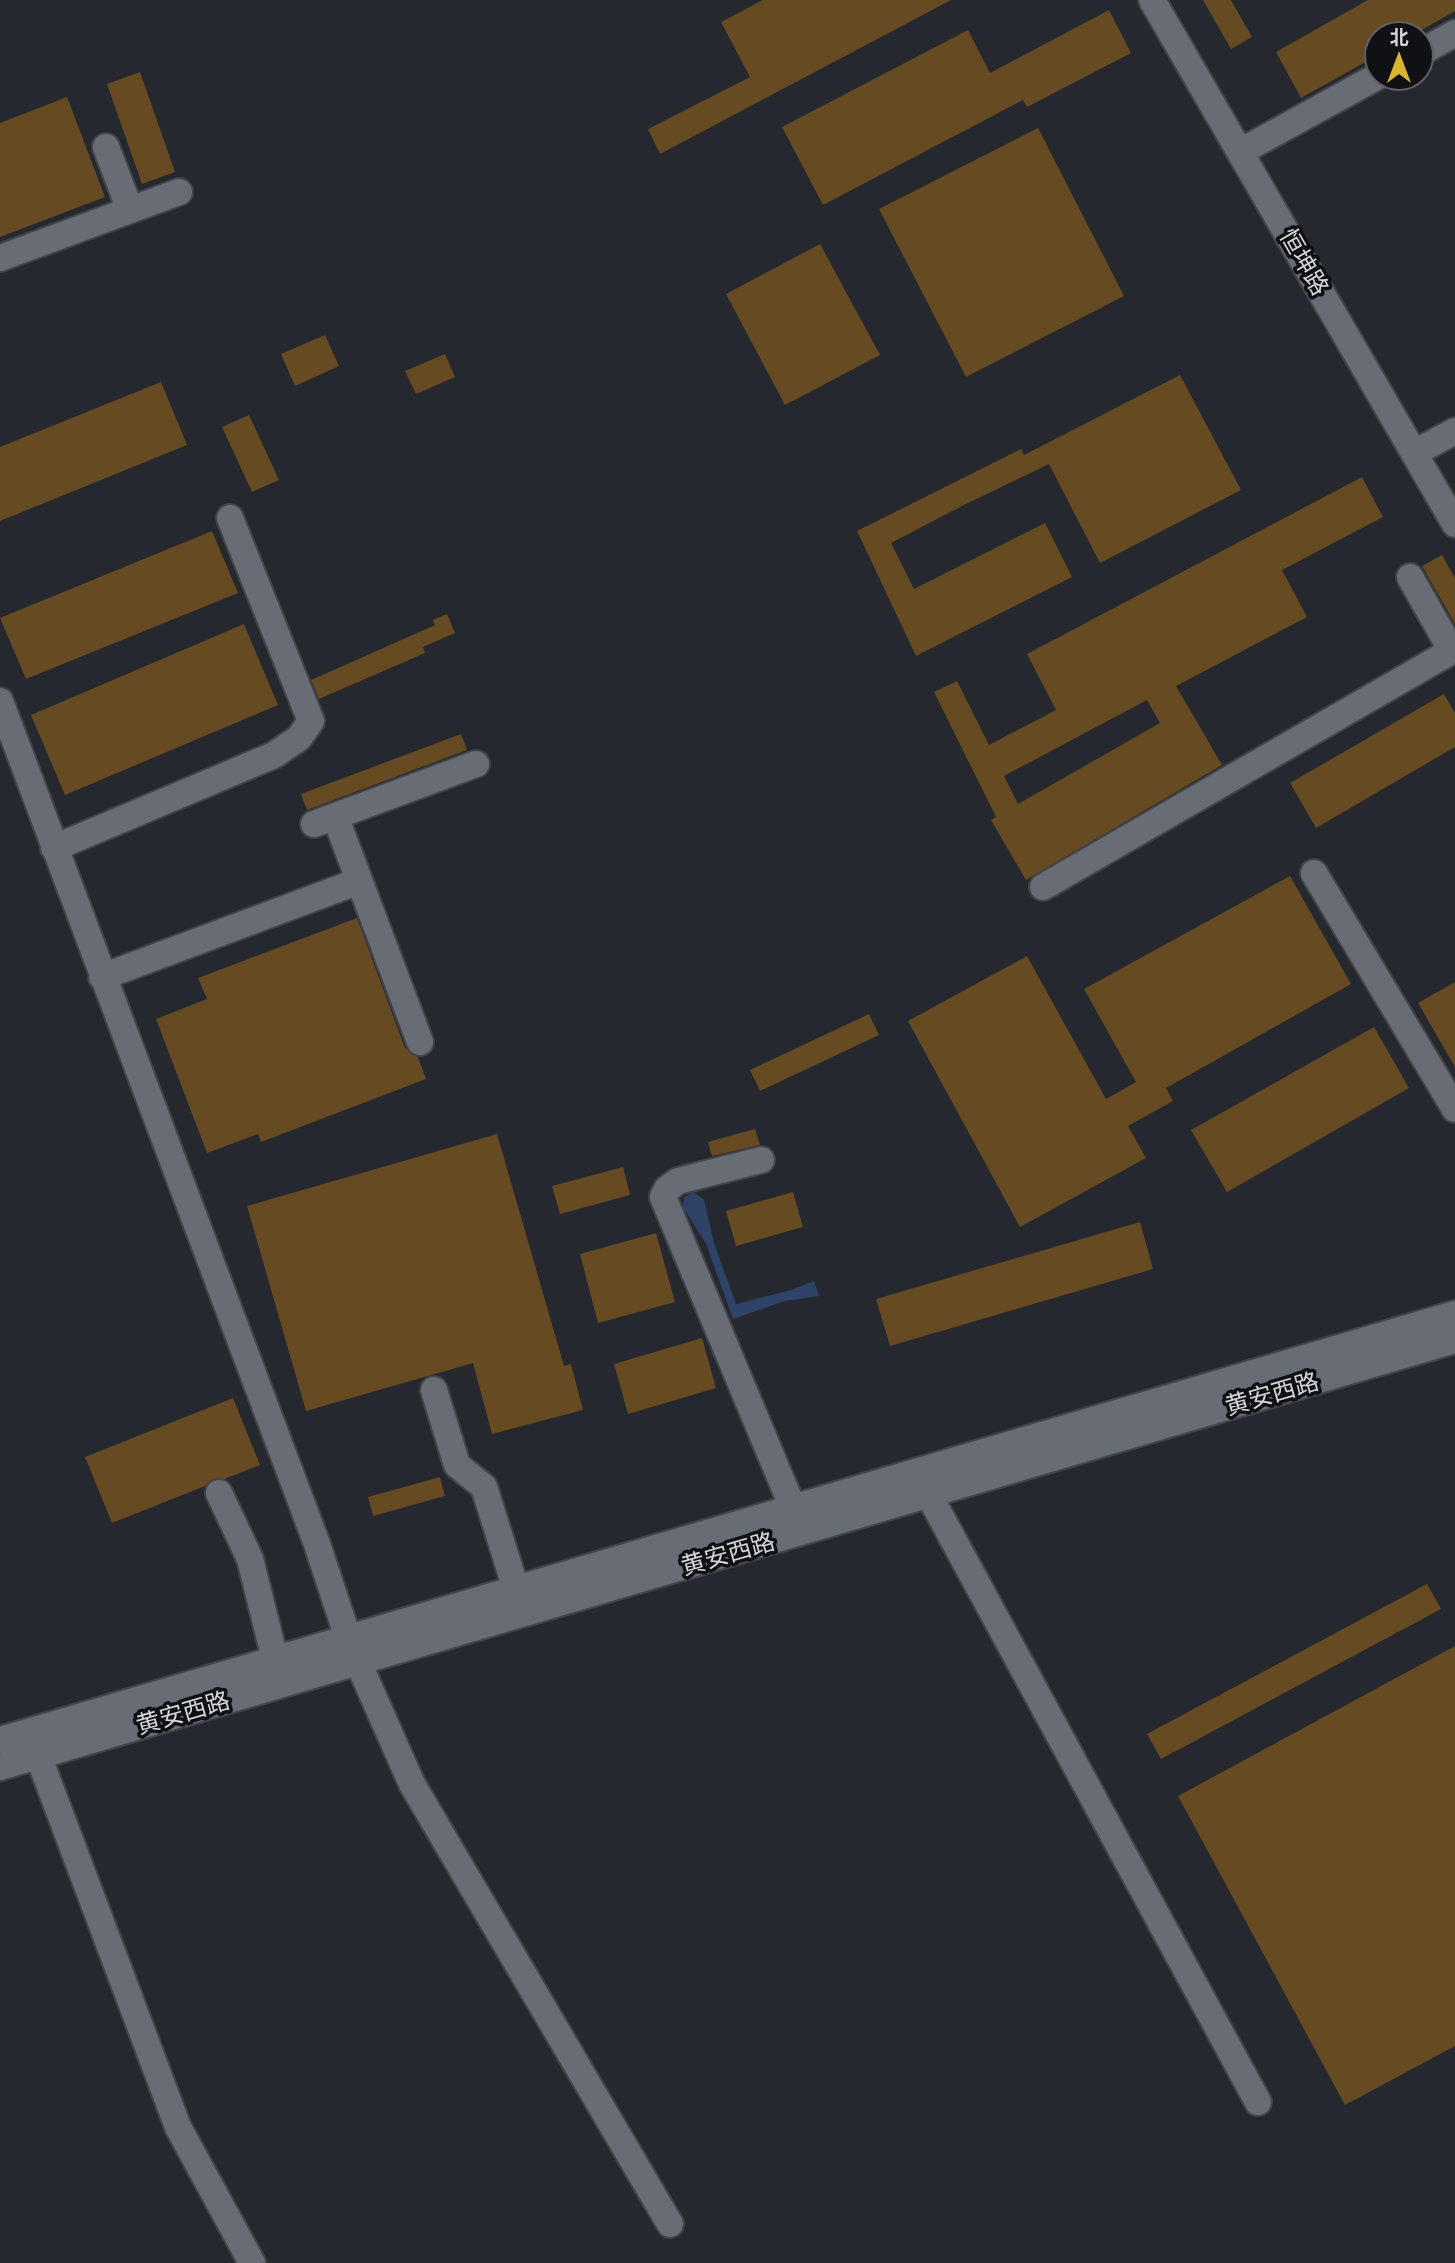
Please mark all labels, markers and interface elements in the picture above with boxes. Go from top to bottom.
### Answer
north arrow [1364,21,1434,91]
text: 北 [1389,25,1409,48]
street label: 恒坤路 [1274,224,1334,300]
street label: 黄安西路 [1222,1367,1322,1421]
street label: 黄安西路 [678,1527,778,1581]
street label: 黄安西路 [133,1686,233,1740]

